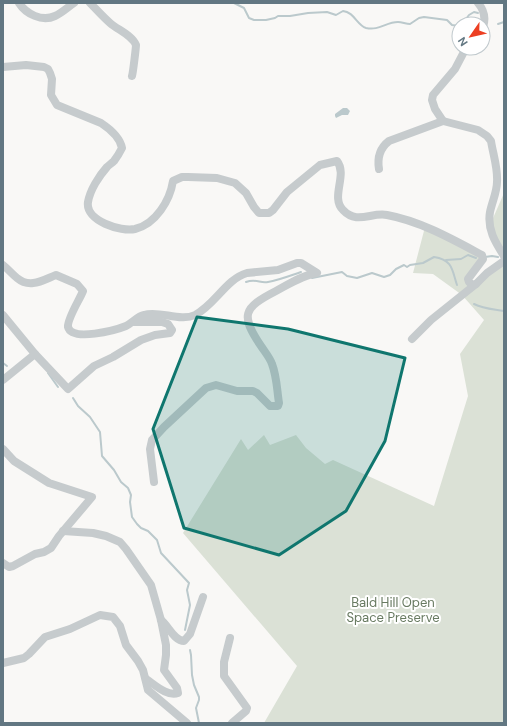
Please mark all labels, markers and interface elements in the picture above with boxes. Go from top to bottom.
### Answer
north arrow [451,16,491,56]
text: N [455,34,471,49]
park label: Bald Hill Open Space Preserve [346,594,440,626]

